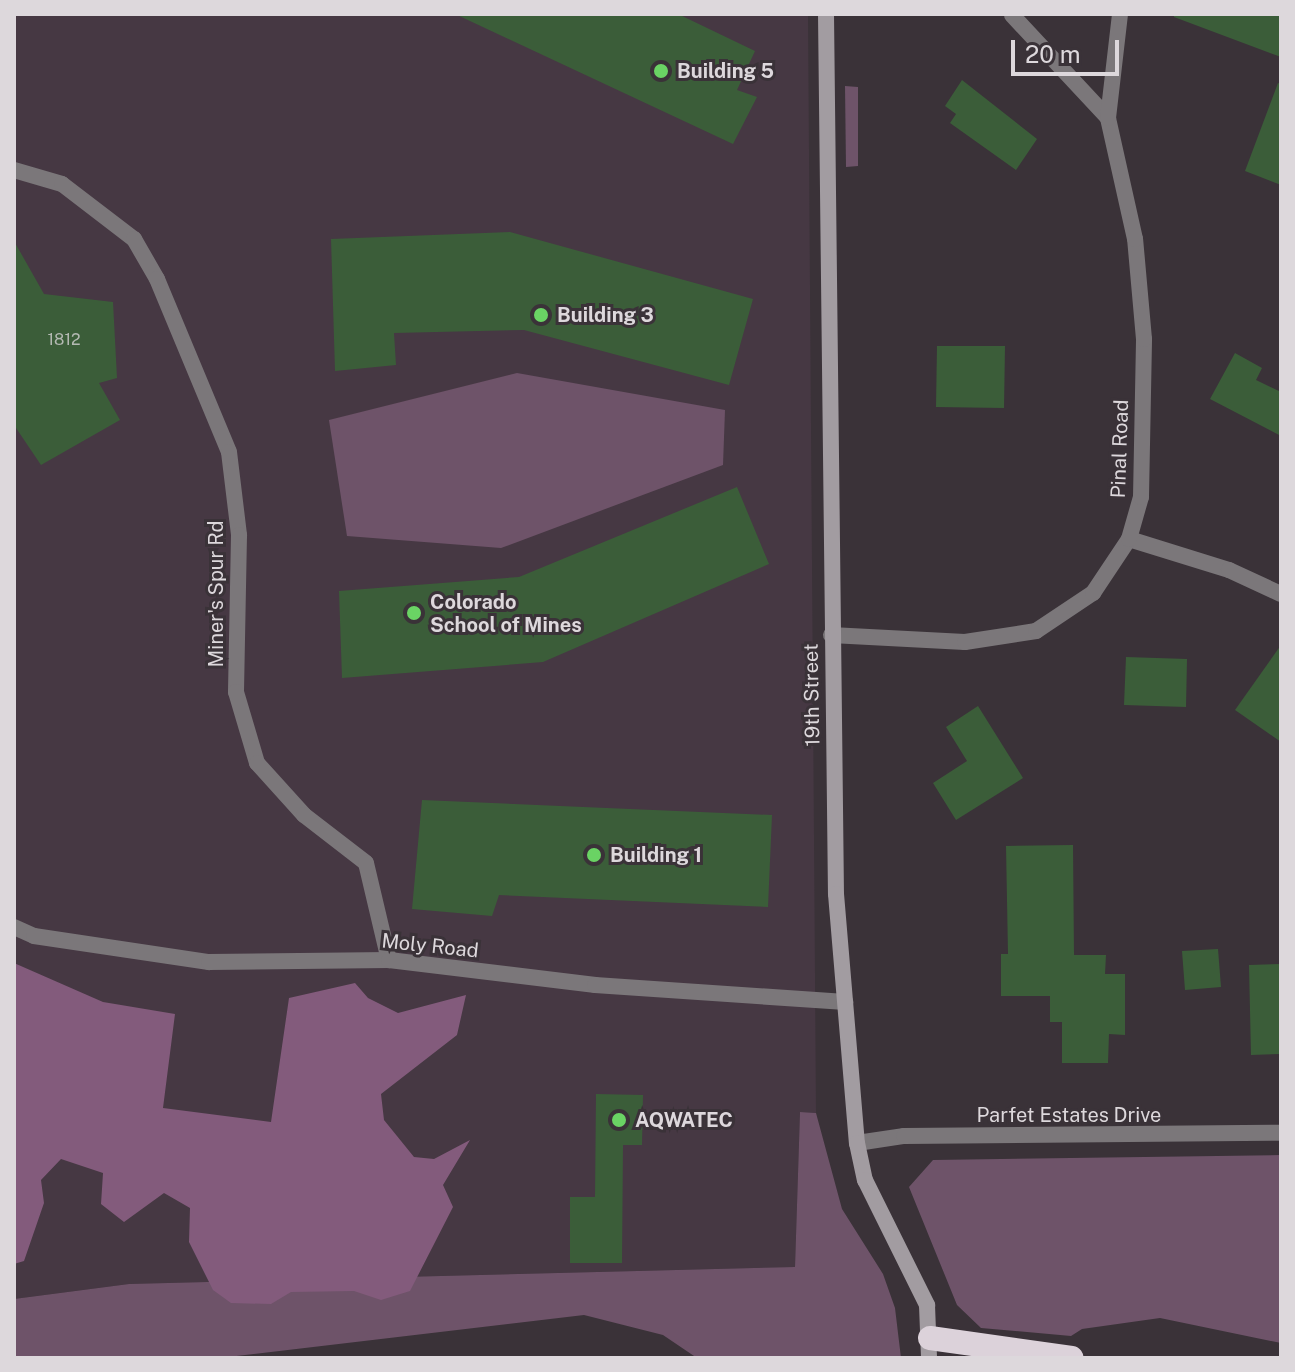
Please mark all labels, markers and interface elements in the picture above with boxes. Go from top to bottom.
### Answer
scale bar [1015,24,1123,74]
text: 20 m [1025,40,1081,68]
place label: Building 5 [677,59,774,83]
marker: Building 5 [652,62,670,80]
place label: Building 3 [557,303,654,327]
marker: Building 3 [532,306,550,324]
house number: 1812 [48,330,80,350]
street label: Pinal Road [1106,399,1134,499]
street label: Miner's Spur Rd [204,521,228,667]
place label: Colorado School of Mines [430,590,582,637]
marker: Colorado School of Mines [405,604,423,622]
street label: 19th Street [799,643,825,747]
place label: Building 1 [610,843,702,867]
marker: Building 1 [585,846,603,864]
street label: Moly Road [380,929,480,963]
street label: Parfet Estates Drive [977,1103,1161,1127]
place label: AQWATEC [635,1108,733,1132]
marker: AQWATEC [610,1111,628,1129]

